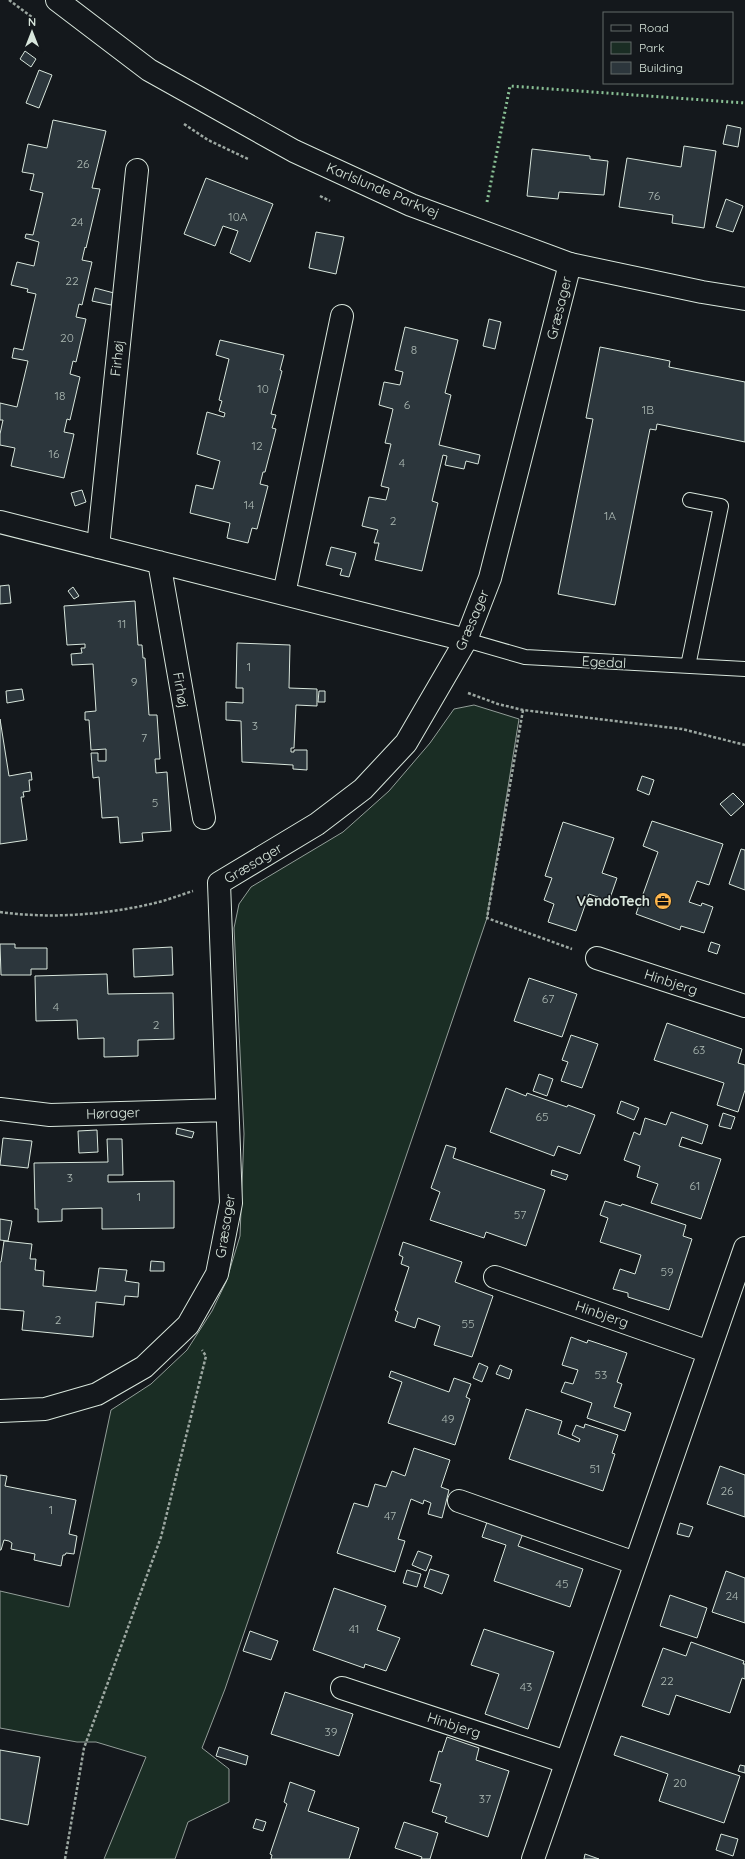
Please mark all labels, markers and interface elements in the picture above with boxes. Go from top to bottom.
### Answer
north arrow [12,12,52,52]
legend [603,12,733,84]
text: N [28,15,36,29]
text: Road [639,20,669,35]
text: Park [639,40,664,55]
text: Building [639,60,683,75]
house number: 26 [76,156,90,171]
street label: Karlslunde Parkvej [324,158,442,222]
house number: 76 [648,188,661,203]
house number: 10A [228,209,248,224]
house number: 24 [71,214,83,229]
house number: 22 [65,273,79,288]
street label: Græsager [542,274,576,342]
house number: 20 [60,330,74,345]
street label: Firhøj [106,339,128,377]
house number: 8 [411,342,417,357]
house number: 10 [257,381,269,396]
house number: 18 [55,388,65,403]
house number: 6 [404,397,411,412]
house number: 1B [642,402,654,417]
house number: 12 [251,438,263,453]
house number: 16 [49,446,60,461]
house number: 4 [399,455,405,470]
house number: 14 [244,497,254,512]
house number: 1A [604,508,616,523]
house number: 2 [390,513,397,528]
street label: Græsager [451,586,493,653]
house number: 11 [118,616,126,631]
street label: Egedal [581,652,627,672]
house number: 1 [247,659,251,674]
street label: Firhøj [169,670,193,710]
house number: 9 [131,674,138,689]
house number: 3 [252,718,258,733]
house number: 7 [141,730,147,745]
house number: 5 [152,795,158,810]
street label: Græsager [221,838,286,887]
office icon: VendoTech [653,891,673,911]
place label: VendoTech [577,892,650,910]
street label: Hinbjerg [642,965,700,999]
house number: 67 [542,991,554,1006]
house number: 4 [53,999,59,1014]
house number: 2 [153,1017,160,1032]
house number: 63 [693,1042,705,1057]
street label: Hørager [86,1103,141,1123]
house number: 65 [536,1109,549,1124]
house number: 3 [67,1170,73,1185]
house number: 61 [690,1178,700,1193]
house number: 1 [137,1189,141,1204]
street label: Græsager [211,1192,239,1259]
house number: 57 [514,1207,526,1222]
house number: 59 [660,1264,674,1279]
street label: Hinbjerg [573,1296,631,1332]
house number: 2 [55,1312,62,1327]
house number: 55 [461,1316,475,1331]
house number: 53 [595,1367,607,1382]
house number: 49 [442,1411,455,1426]
house number: 51 [590,1461,600,1476]
house number: 26 [720,1483,734,1498]
house number: 1 [49,1502,53,1517]
house number: 47 [384,1508,396,1523]
house number: 45 [556,1576,568,1591]
house number: 24 [726,1588,738,1603]
house number: 41 [349,1621,359,1636]
house number: 22 [660,1673,674,1688]
house number: 43 [520,1679,532,1694]
street label: Hinbjerg [425,1708,483,1742]
house number: 39 [325,1724,338,1739]
house number: 20 [673,1775,687,1790]
house number: 37 [479,1791,491,1806]

